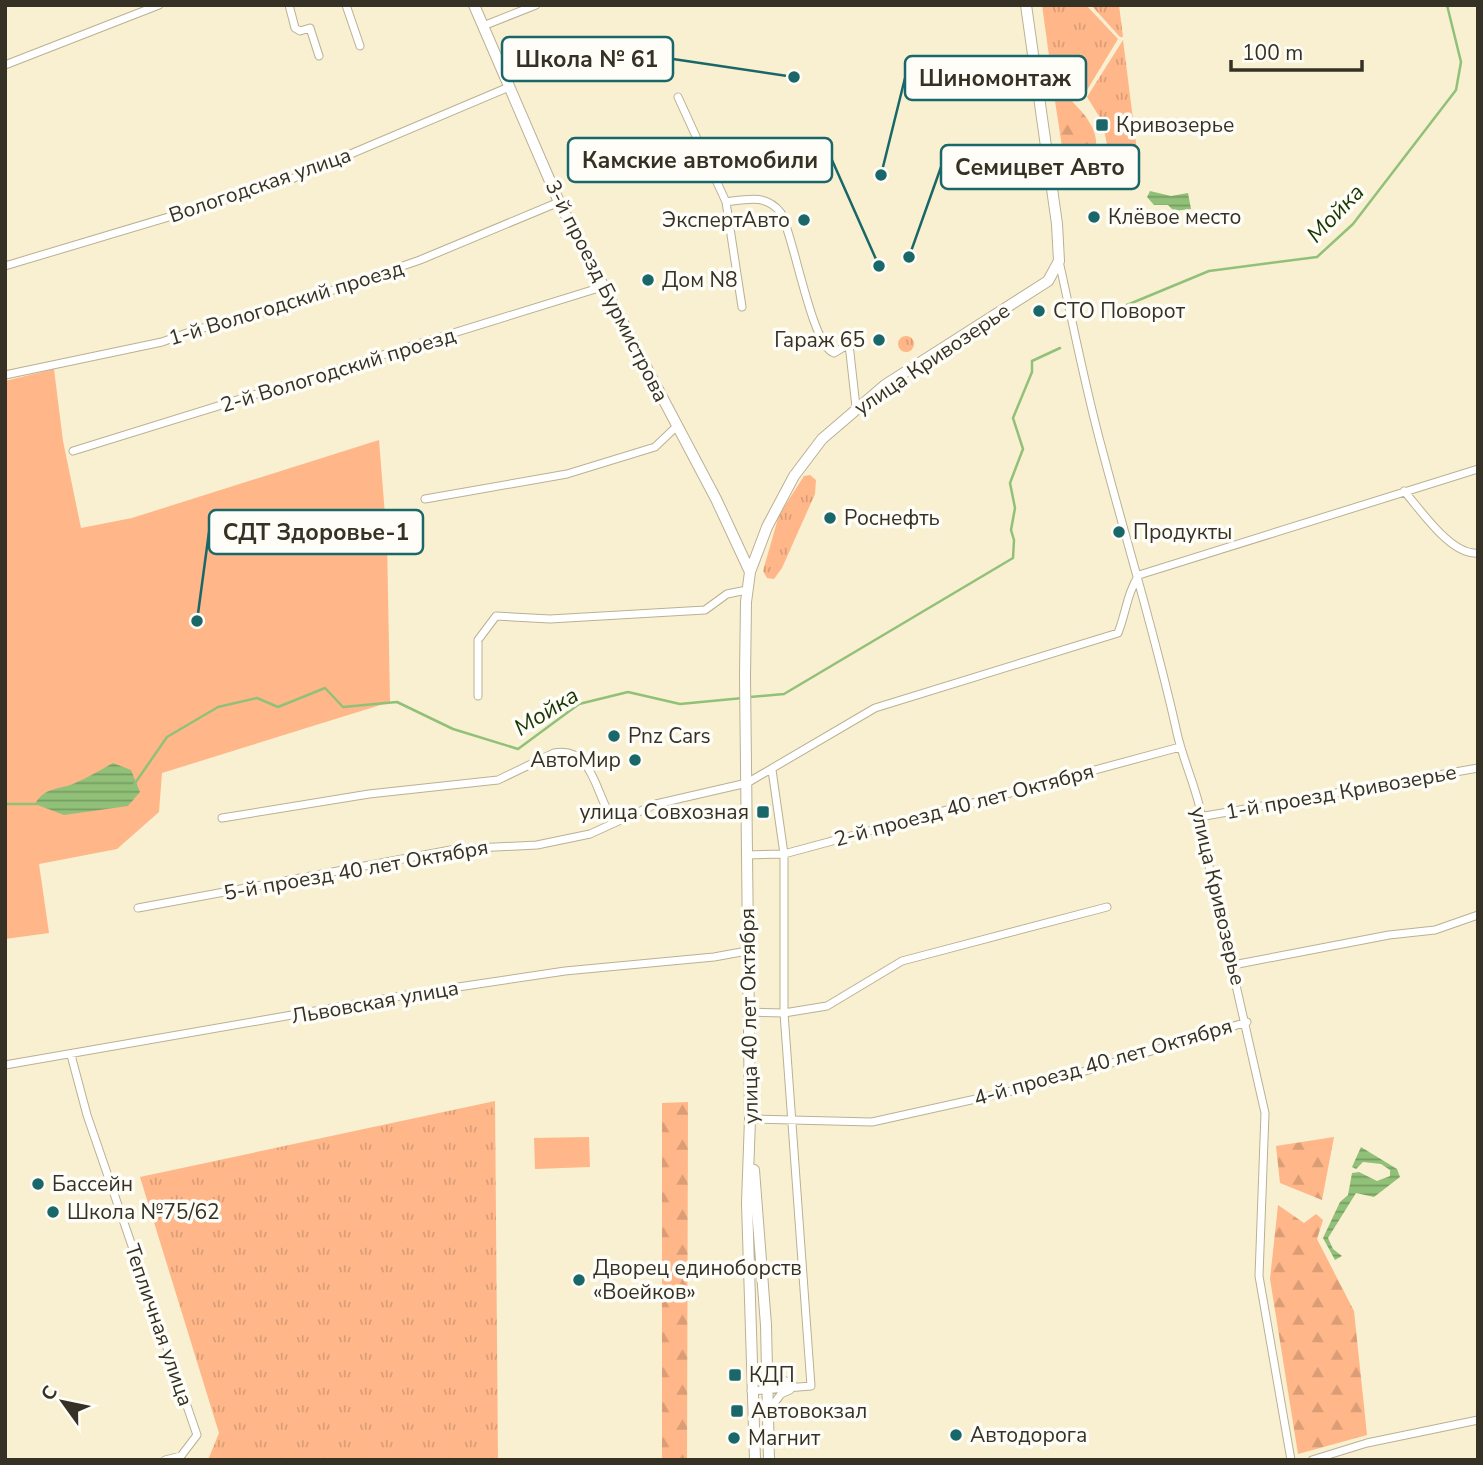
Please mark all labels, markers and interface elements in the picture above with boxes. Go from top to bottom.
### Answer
scale bar [1231,28,1362,72]
callout: Школа № 61 [502,37,673,81]
text: 100 m [1242,39,1303,67]
text: Школа № 61 [516,44,658,75]
callout: Шиномонтаж [905,56,1086,100]
text: Шиномонтаж [919,63,1072,94]
place label: Кривозерье [1116,111,1234,139]
marker: Кривозерье [1094,117,1110,133]
callout: Камские автомобили [568,138,832,182]
street label: Вологодская улица [165,141,355,229]
text: Камские автомобили [582,145,818,176]
callout: Семицвет Авто [941,145,1139,189]
text: Семицвет Авто [955,152,1125,183]
street label: 3-й проезд Бурмистрова [539,175,675,407]
water label: Мойка [1300,177,1371,250]
place label: Клёвое место [1108,203,1241,231]
place label: ЭкспертАвто [662,206,790,234]
marker: Клёвое место [1086,209,1102,225]
marker: ЭкспертАвто [796,212,812,228]
street label: 1-й Вологодский проезд [165,254,407,352]
place label: Дом N8 [662,266,738,294]
marker: Дом N8 [640,272,656,288]
street label: улица Кривозерье [849,296,1015,422]
place label: СТО Поворот [1053,297,1186,325]
marker: СТО Поворот [1031,303,1047,319]
street label: 2-й Вологодский проезд [217,321,459,419]
place label: Гараж 65 [774,326,865,354]
marker: Гараж 65 [871,332,887,348]
place label: Роснефть [844,504,940,532]
callout: СДТ Здоровье-1 [209,510,423,554]
marker: Роснефть [822,510,838,526]
text: СДТ Здоровье-1 [223,517,409,548]
place label: Продукты [1133,518,1232,546]
marker: Продукты [1111,524,1127,540]
water label: Мойка [508,680,584,743]
place label: Pnz Cars [628,722,711,750]
marker: Pnz Cars [606,728,622,744]
place label: АвтоМир [530,746,621,774]
marker: АвтоМир [627,752,643,768]
street label: 2-й проезд 40 лет Октября [831,757,1097,853]
street label: 1-й проезд Кривозерье [1223,758,1459,826]
place label: улица Совхозная [579,798,749,826]
marker: улица Совхозная [755,804,771,820]
street label: улица Кривозерье [1184,804,1252,988]
street label: 5-й проезд 40 лет Октября [222,833,490,907]
street label: улица 40 лет Октября [733,908,765,1124]
street label: Львовская улица [289,974,461,1030]
street label: 4-й проезд 40 лет Октября [970,1012,1236,1112]
place label: Бассейн [52,1170,133,1198]
marker: Бассейн [30,1176,46,1192]
place label: Школа №75/62 [67,1198,220,1226]
marker: Школа №75/62 [45,1204,61,1220]
street label: Тепличная улица [118,1240,200,1410]
place label: Дворец единоборств «Воейков» [593,1254,802,1306]
marker: Дворец единоборств «Воейков» [571,1272,587,1288]
place label: КДП [749,1361,795,1389]
north arrow [28,1367,98,1437]
marker: КДП [727,1367,743,1383]
text: С [35,1381,64,1406]
place label: Автовокзал [751,1397,867,1425]
marker: Автовокзал [729,1403,745,1419]
place label: Автодорога [970,1421,1087,1449]
place label: Магнит [748,1424,821,1452]
marker: Автодорога [948,1427,964,1443]
marker: Магнит [726,1430,742,1446]

